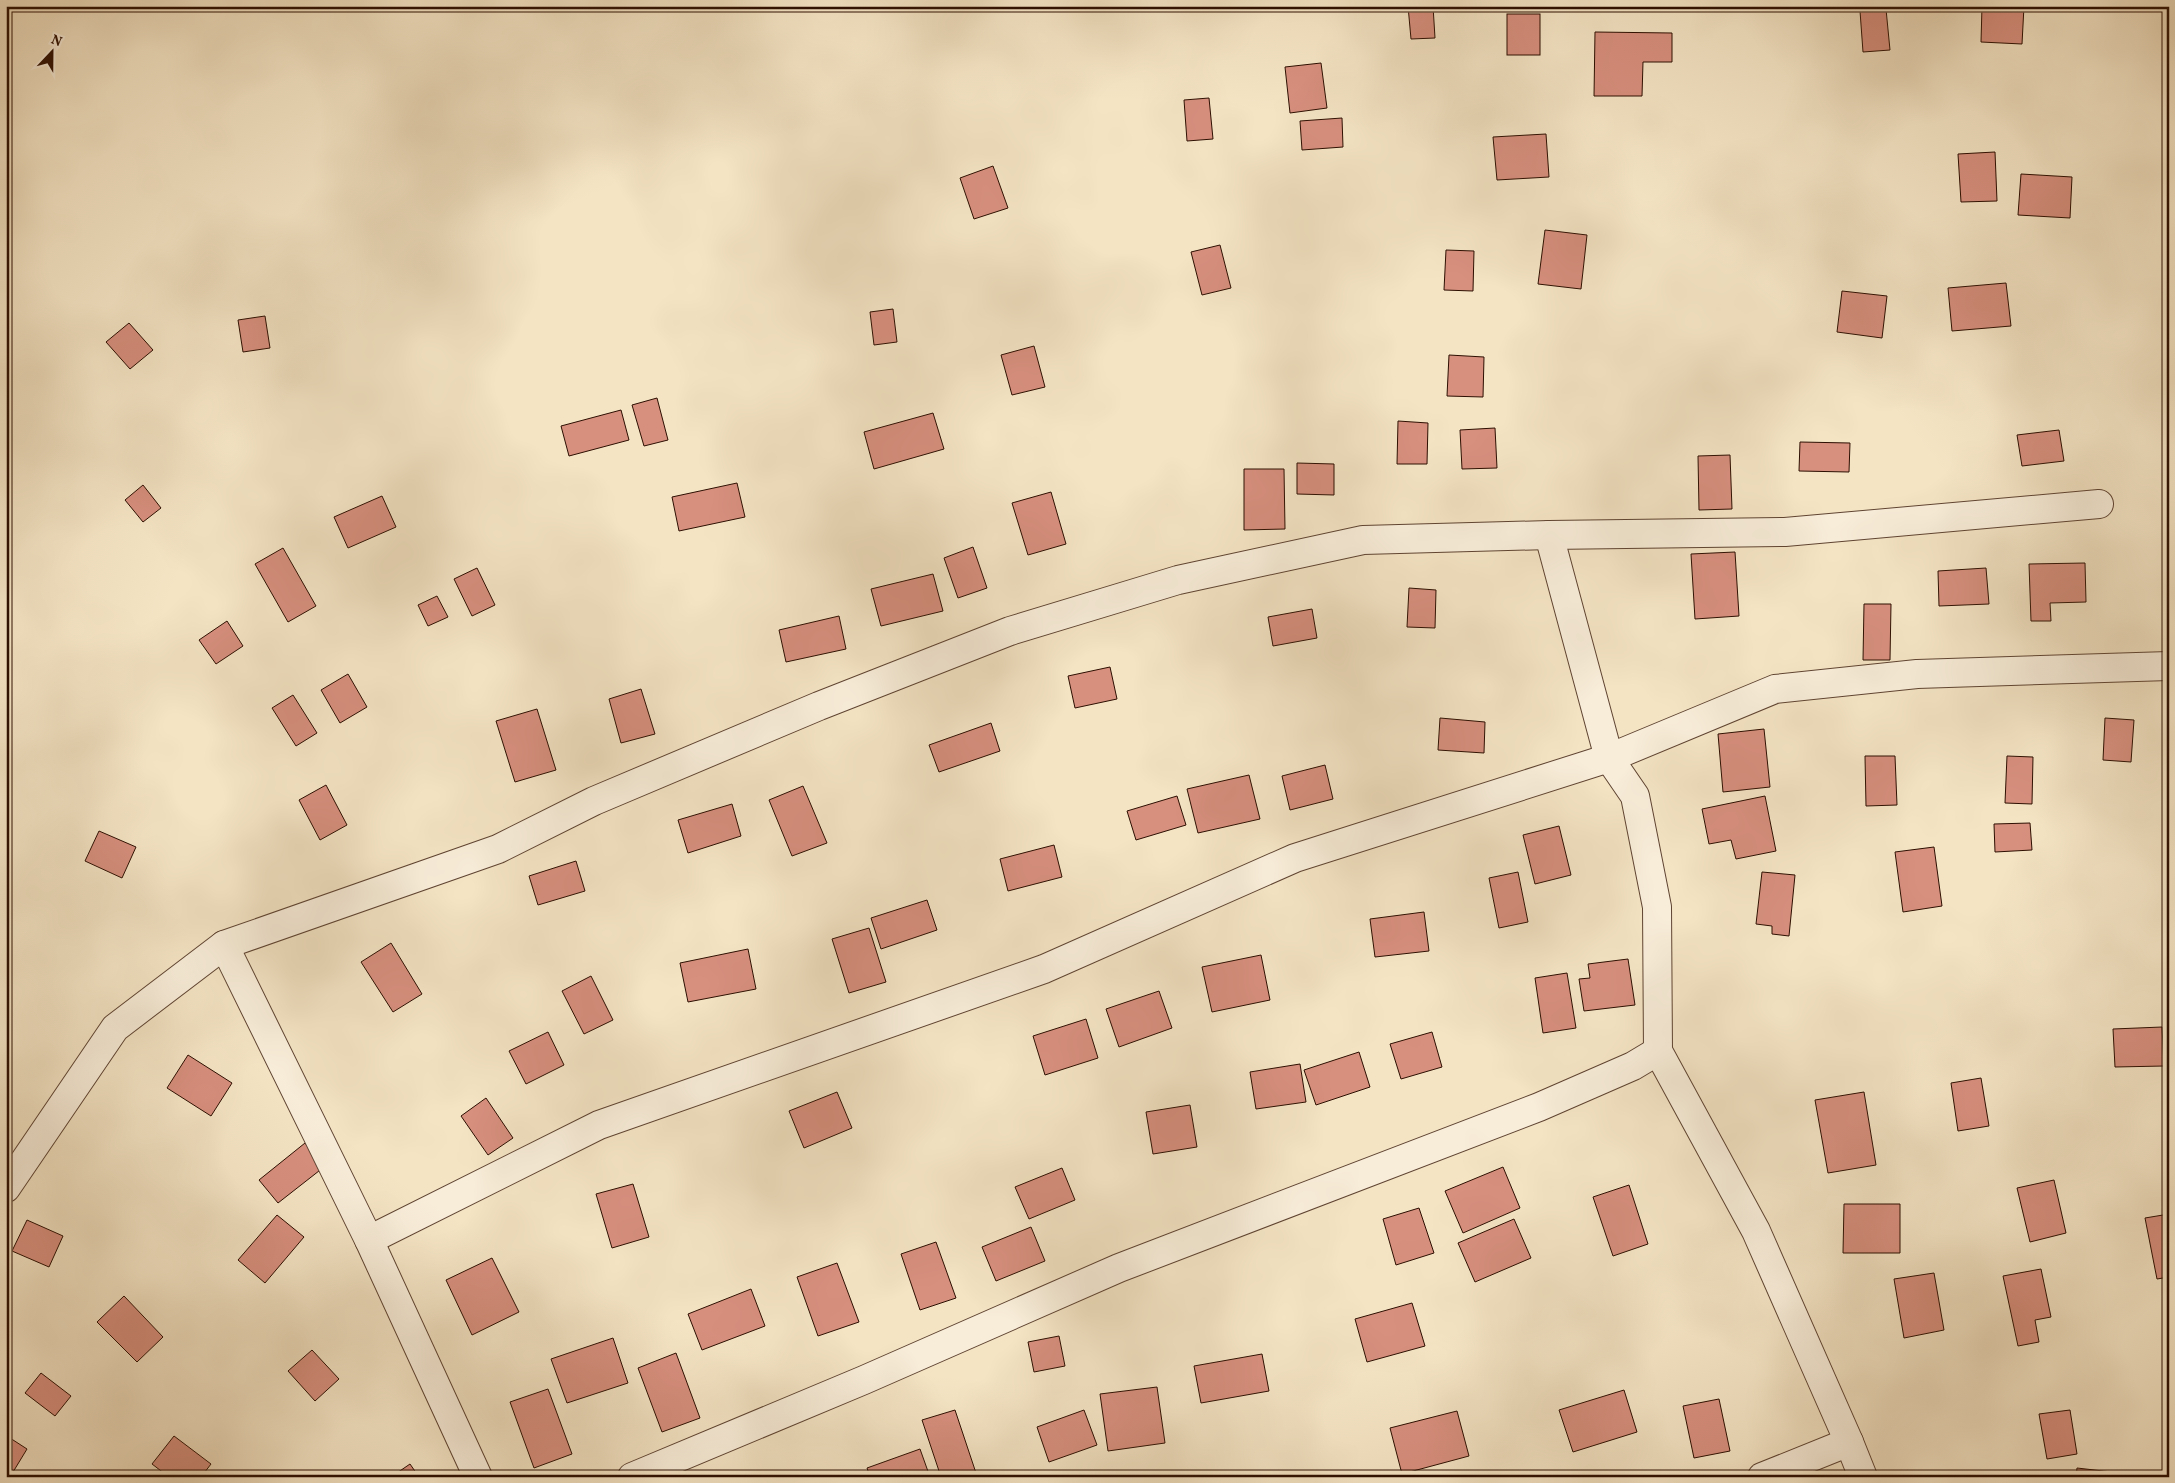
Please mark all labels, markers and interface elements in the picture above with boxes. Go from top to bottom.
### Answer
north arrow [28,28,78,78]
text: N [48,31,65,52]

